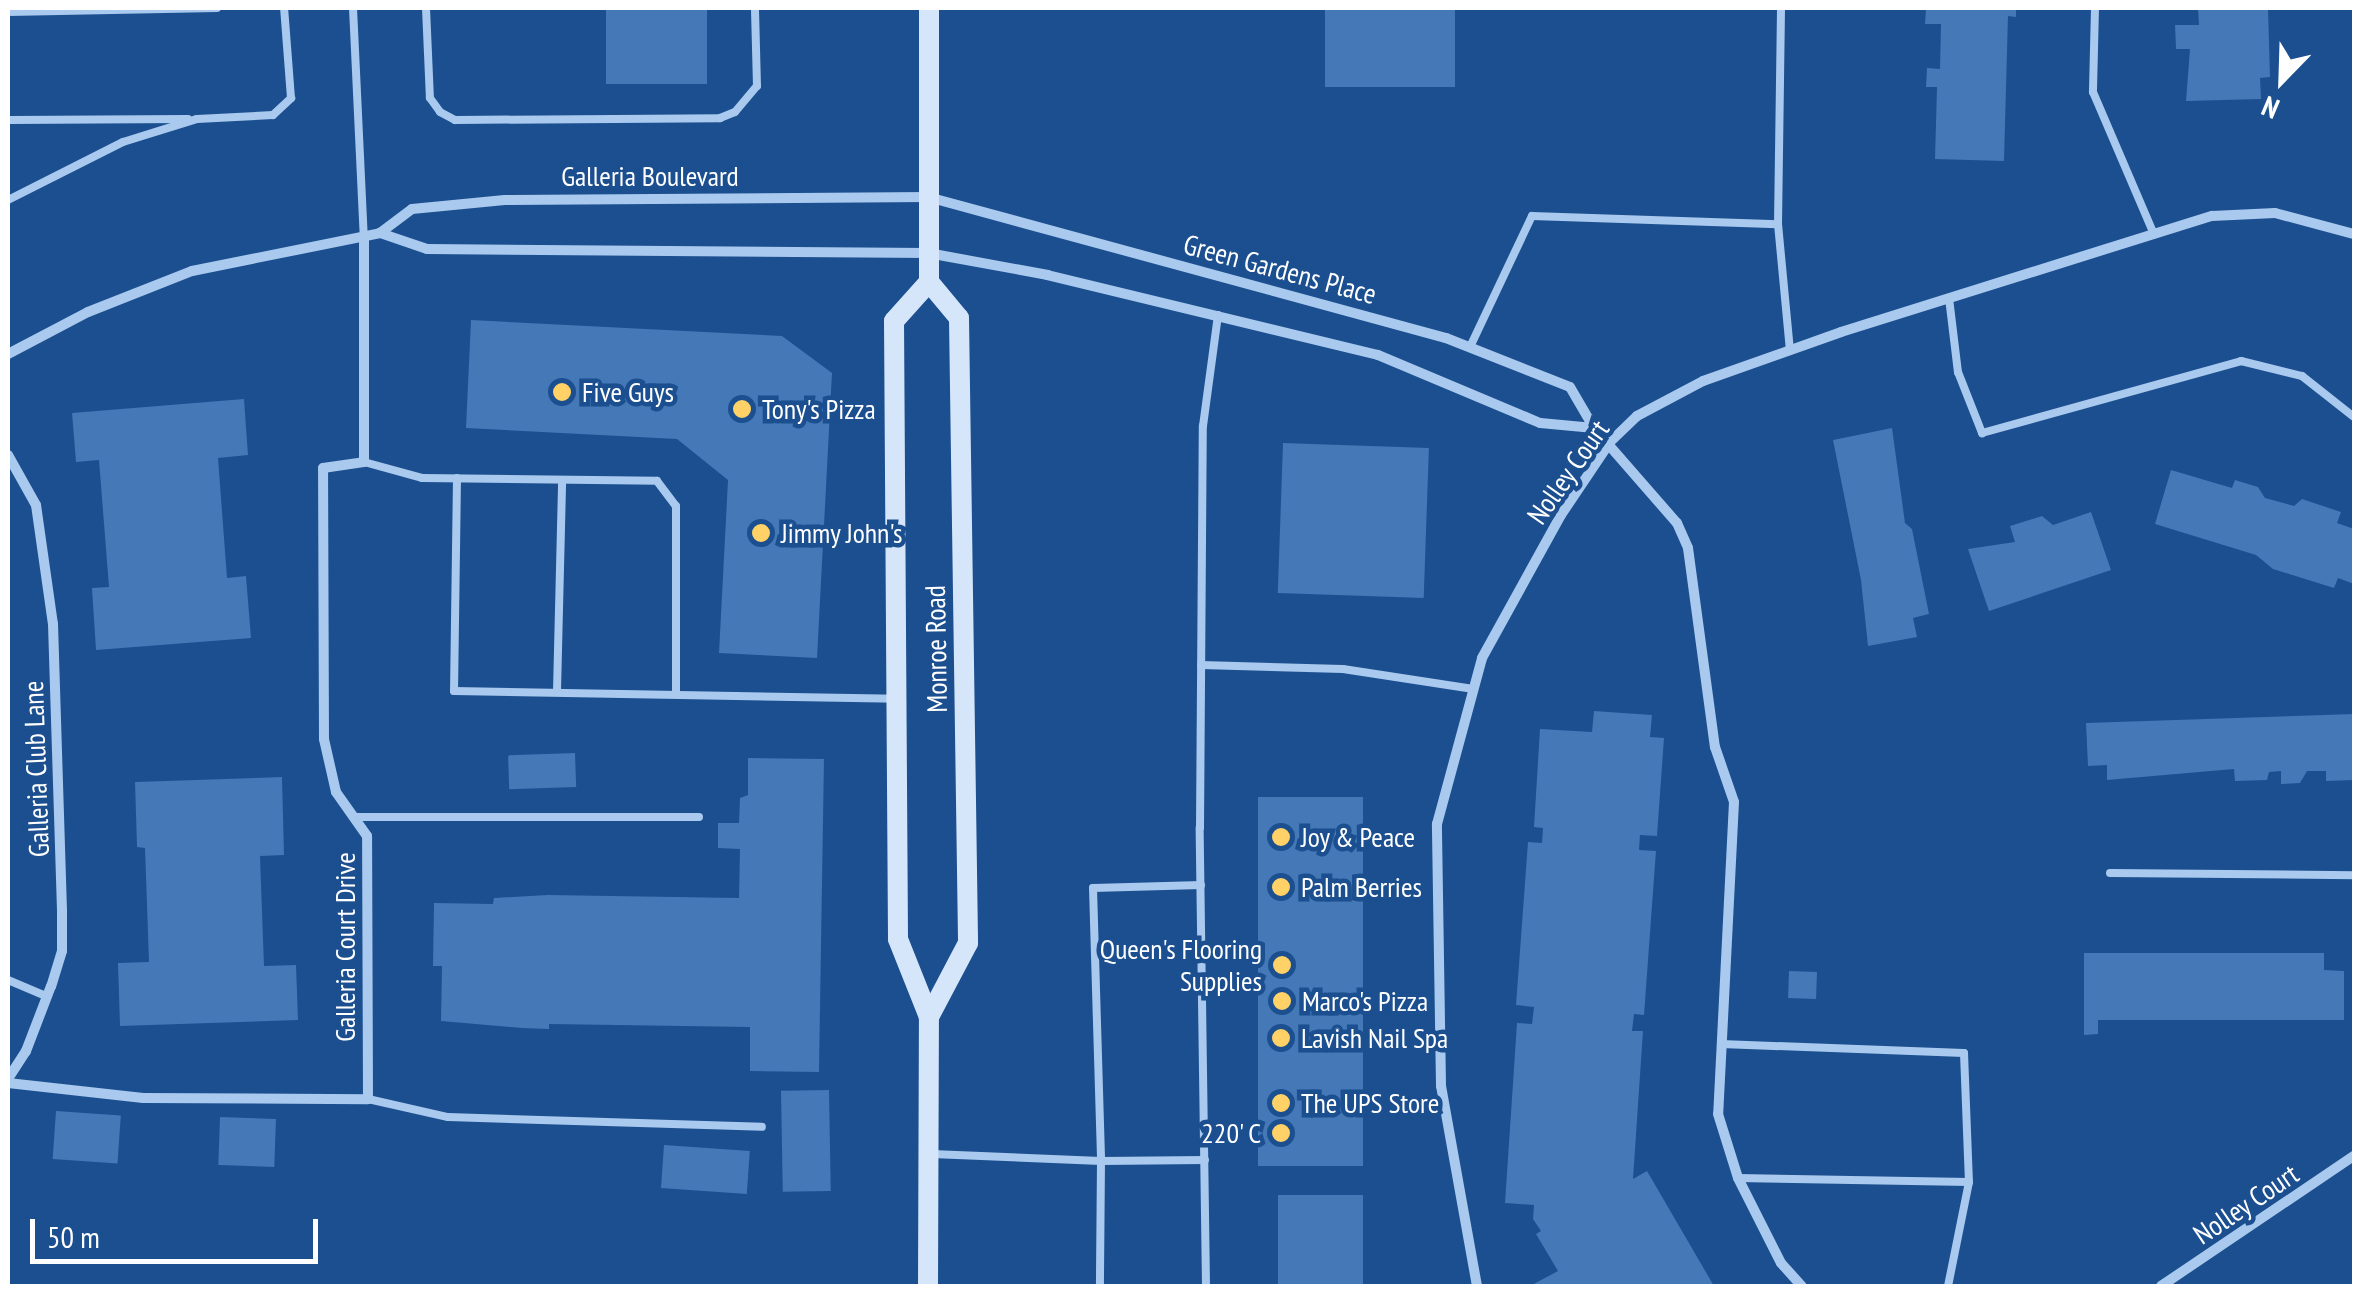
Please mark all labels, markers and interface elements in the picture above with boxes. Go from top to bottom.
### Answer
north arrow [2232,30,2332,130]
text: N [2256,88,2284,128]
street label: Galleria Boulevard [561,159,739,193]
street label: Green Gardens Place [1180,227,1380,311]
place label: Five Guys [582,375,674,409]
marker: Five Guys [551,381,573,403]
place label: Tony's Pizza [762,392,876,426]
marker: Tony's Pizza [731,398,753,420]
street label: Nolley Court [1520,413,1616,531]
place label: Jimmy John's [781,516,903,550]
marker: Jimmy John's [750,522,772,544]
street label: Monroe Road [918,585,954,713]
street label: Galleria Club Lane [16,680,56,858]
place label: Joy & Peace [1301,820,1416,854]
marker: Joy & Peace [1270,826,1292,848]
street label: Galleria Court Drive [328,852,362,1042]
place label: Palm Berries [1301,870,1422,904]
marker: Palm Berries [1270,876,1292,898]
place label: Queen's Flooring Supplies [1100,932,1262,998]
marker: Queen's Flooring Supplies [1271,954,1293,976]
place label: Marco's Pizza [1302,984,1428,1018]
marker: Marco's Pizza [1271,990,1293,1012]
place label: Lavish Nail Spa [1301,1021,1448,1055]
marker: Lavish Nail Spa [1270,1027,1292,1049]
place label: The UPS Store [1301,1086,1439,1120]
marker: The UPS Store [1270,1092,1292,1114]
place label: 220' C [1199,1116,1261,1150]
marker: 220' C [1270,1122,1292,1144]
street label: Nolley Court [2187,1156,2305,1252]
scale bar [35,1199,322,1261]
text: 50 m [47,1217,100,1256]

